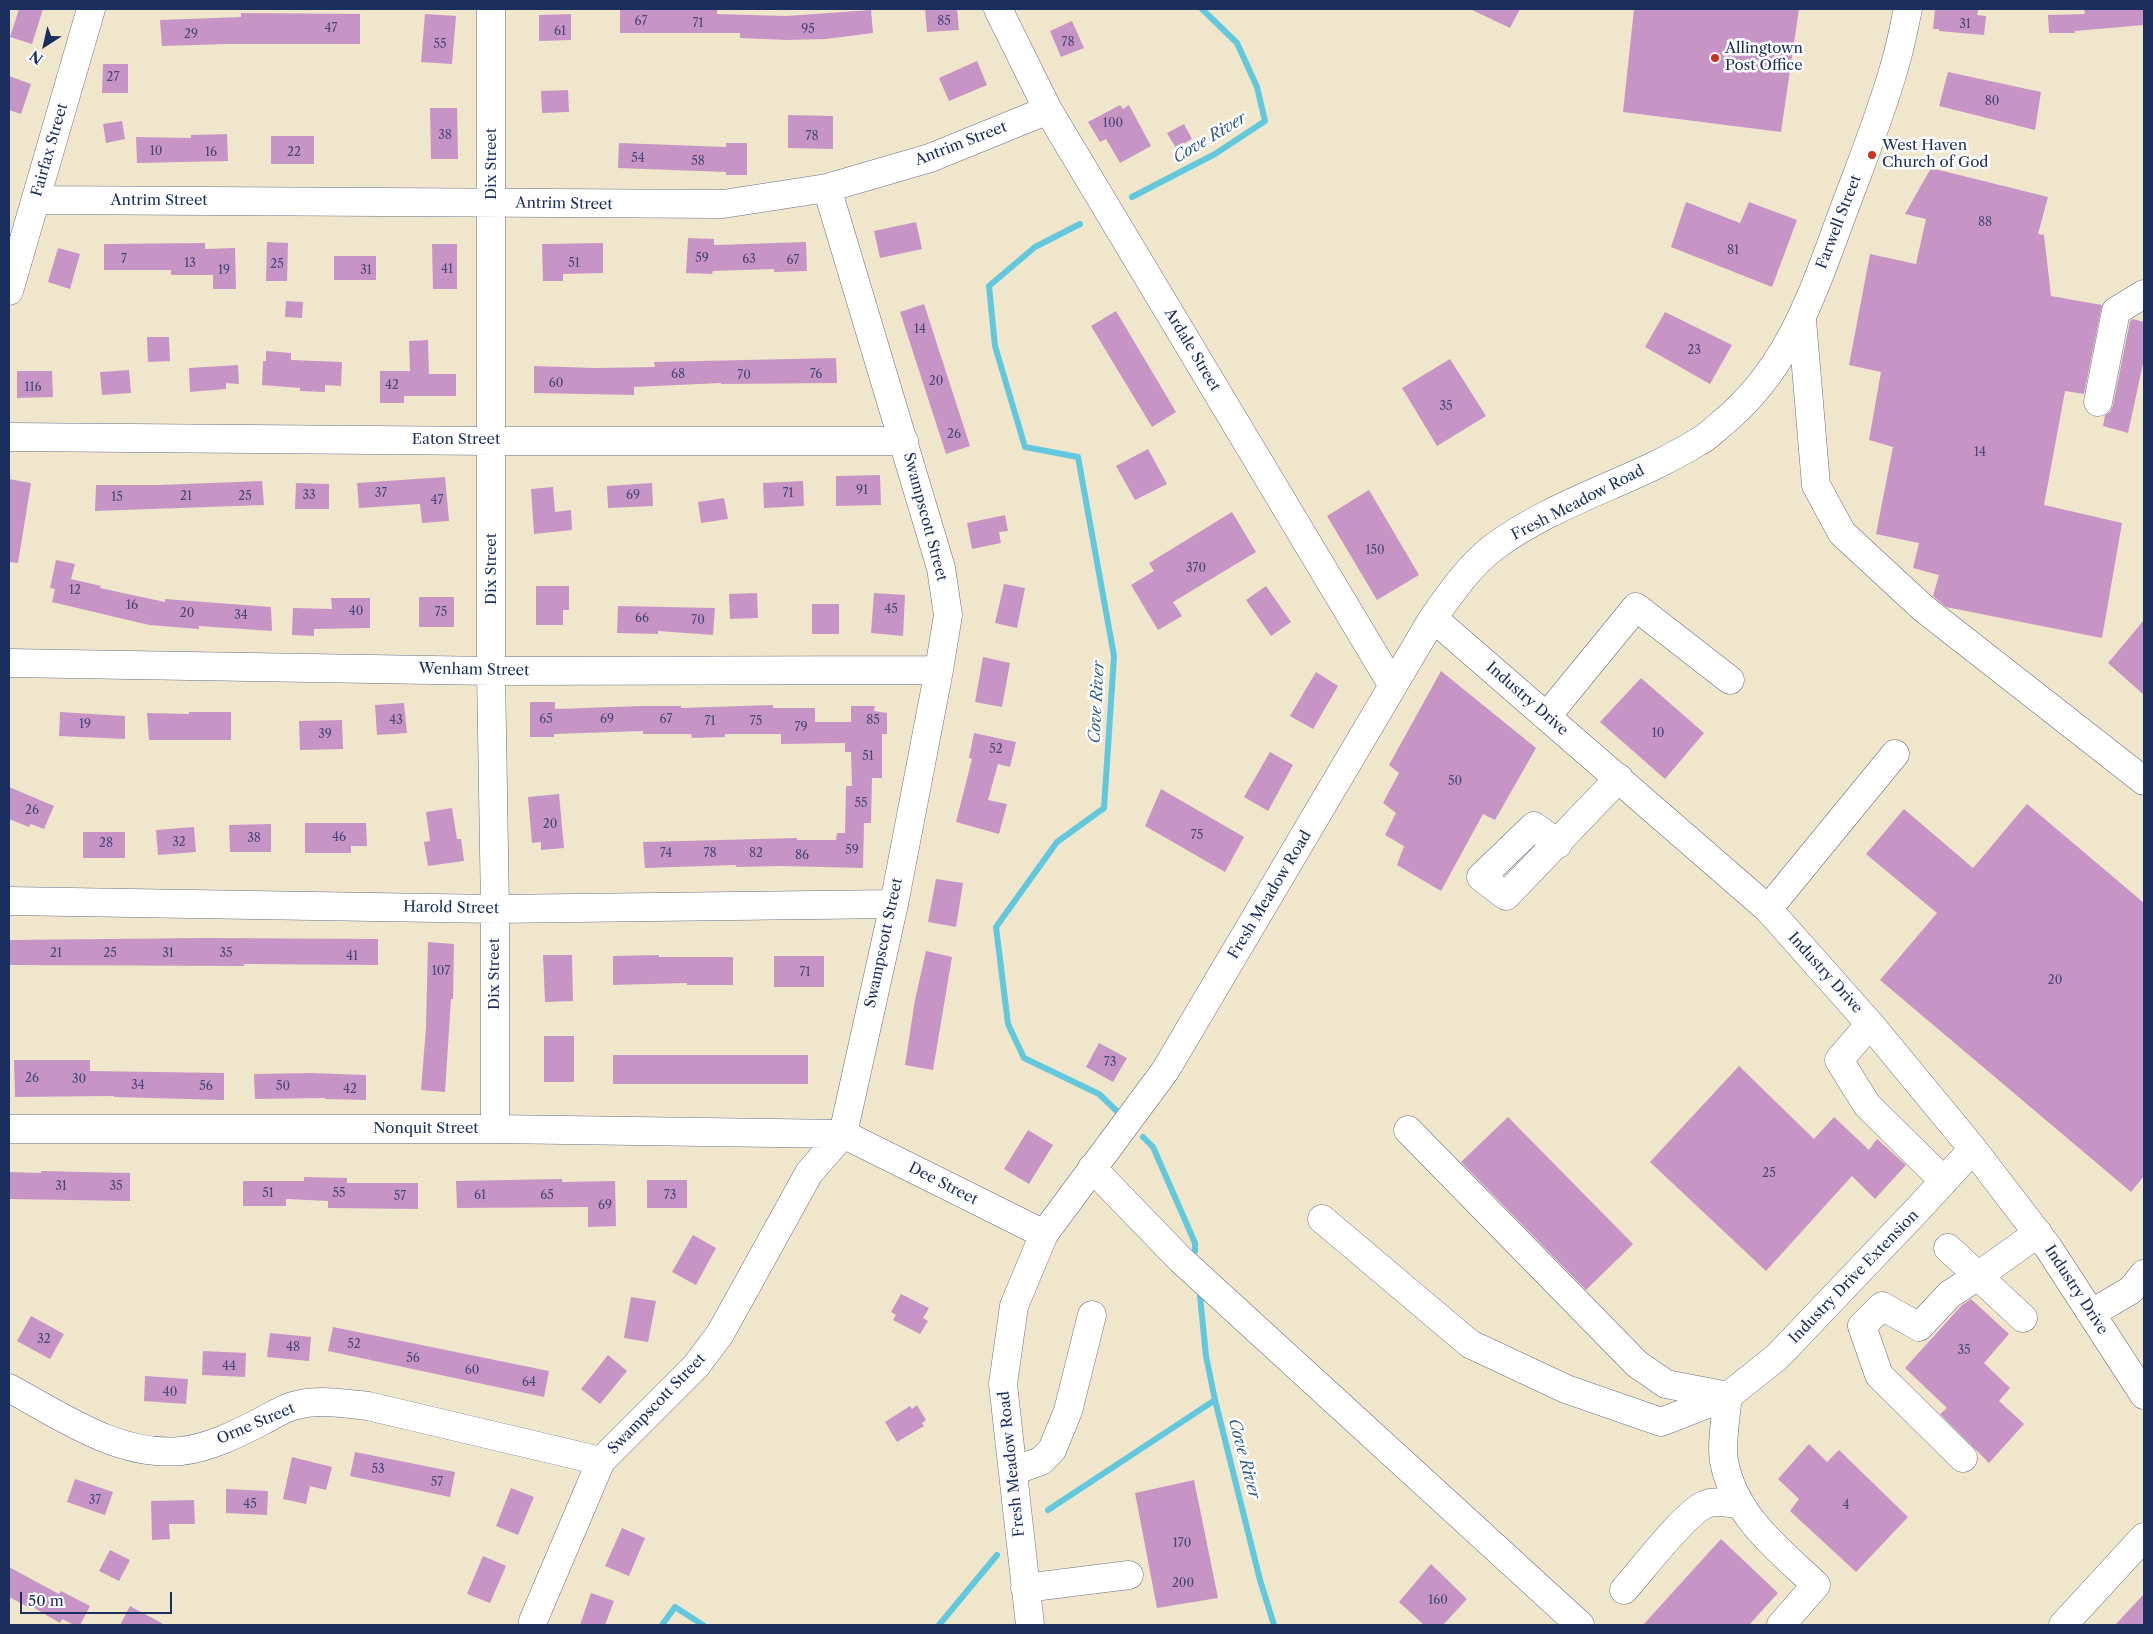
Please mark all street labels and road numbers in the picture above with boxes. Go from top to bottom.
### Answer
street label: Fairfax Street [28,101,72,199]
street label: Antrim Street [912,118,1010,170]
street label: Dix Street [483,128,501,200]
street label: Farwell Street [1813,172,1865,272]
street label: Antrim Street [110,192,208,210]
street label: Antrim Street [515,194,613,214]
street label: Ardale Street [1160,305,1224,395]
street label: Eaton Street [412,431,500,449]
street label: Swampscott Street [899,451,951,583]
street label: Fresh Meadow Road [1509,462,1647,544]
street label: Dix Street [483,533,501,605]
street label: Industry Drive [1482,658,1572,740]
street label: Wenham Street [418,660,530,680]
street label: Fresh Meadow Road [1225,828,1315,962]
street label: Swampscott Street [861,876,907,1010]
street label: Harold Street [403,898,499,918]
street label: Industry Drive [1784,929,1866,1017]
street label: Dix Street [486,938,504,1010]
street label: Nonquit Street [373,1120,479,1138]
street label: Dee Street [905,1159,981,1209]
street label: Industry Drive Extension [1785,1206,1923,1348]
street label: Industry Drive [2040,1242,2112,1338]
street label: Swampscott Street [604,1350,710,1458]
street label: Fresh Meadow Road [995,1390,1029,1538]
street label: Orne Street [214,1399,298,1449]

